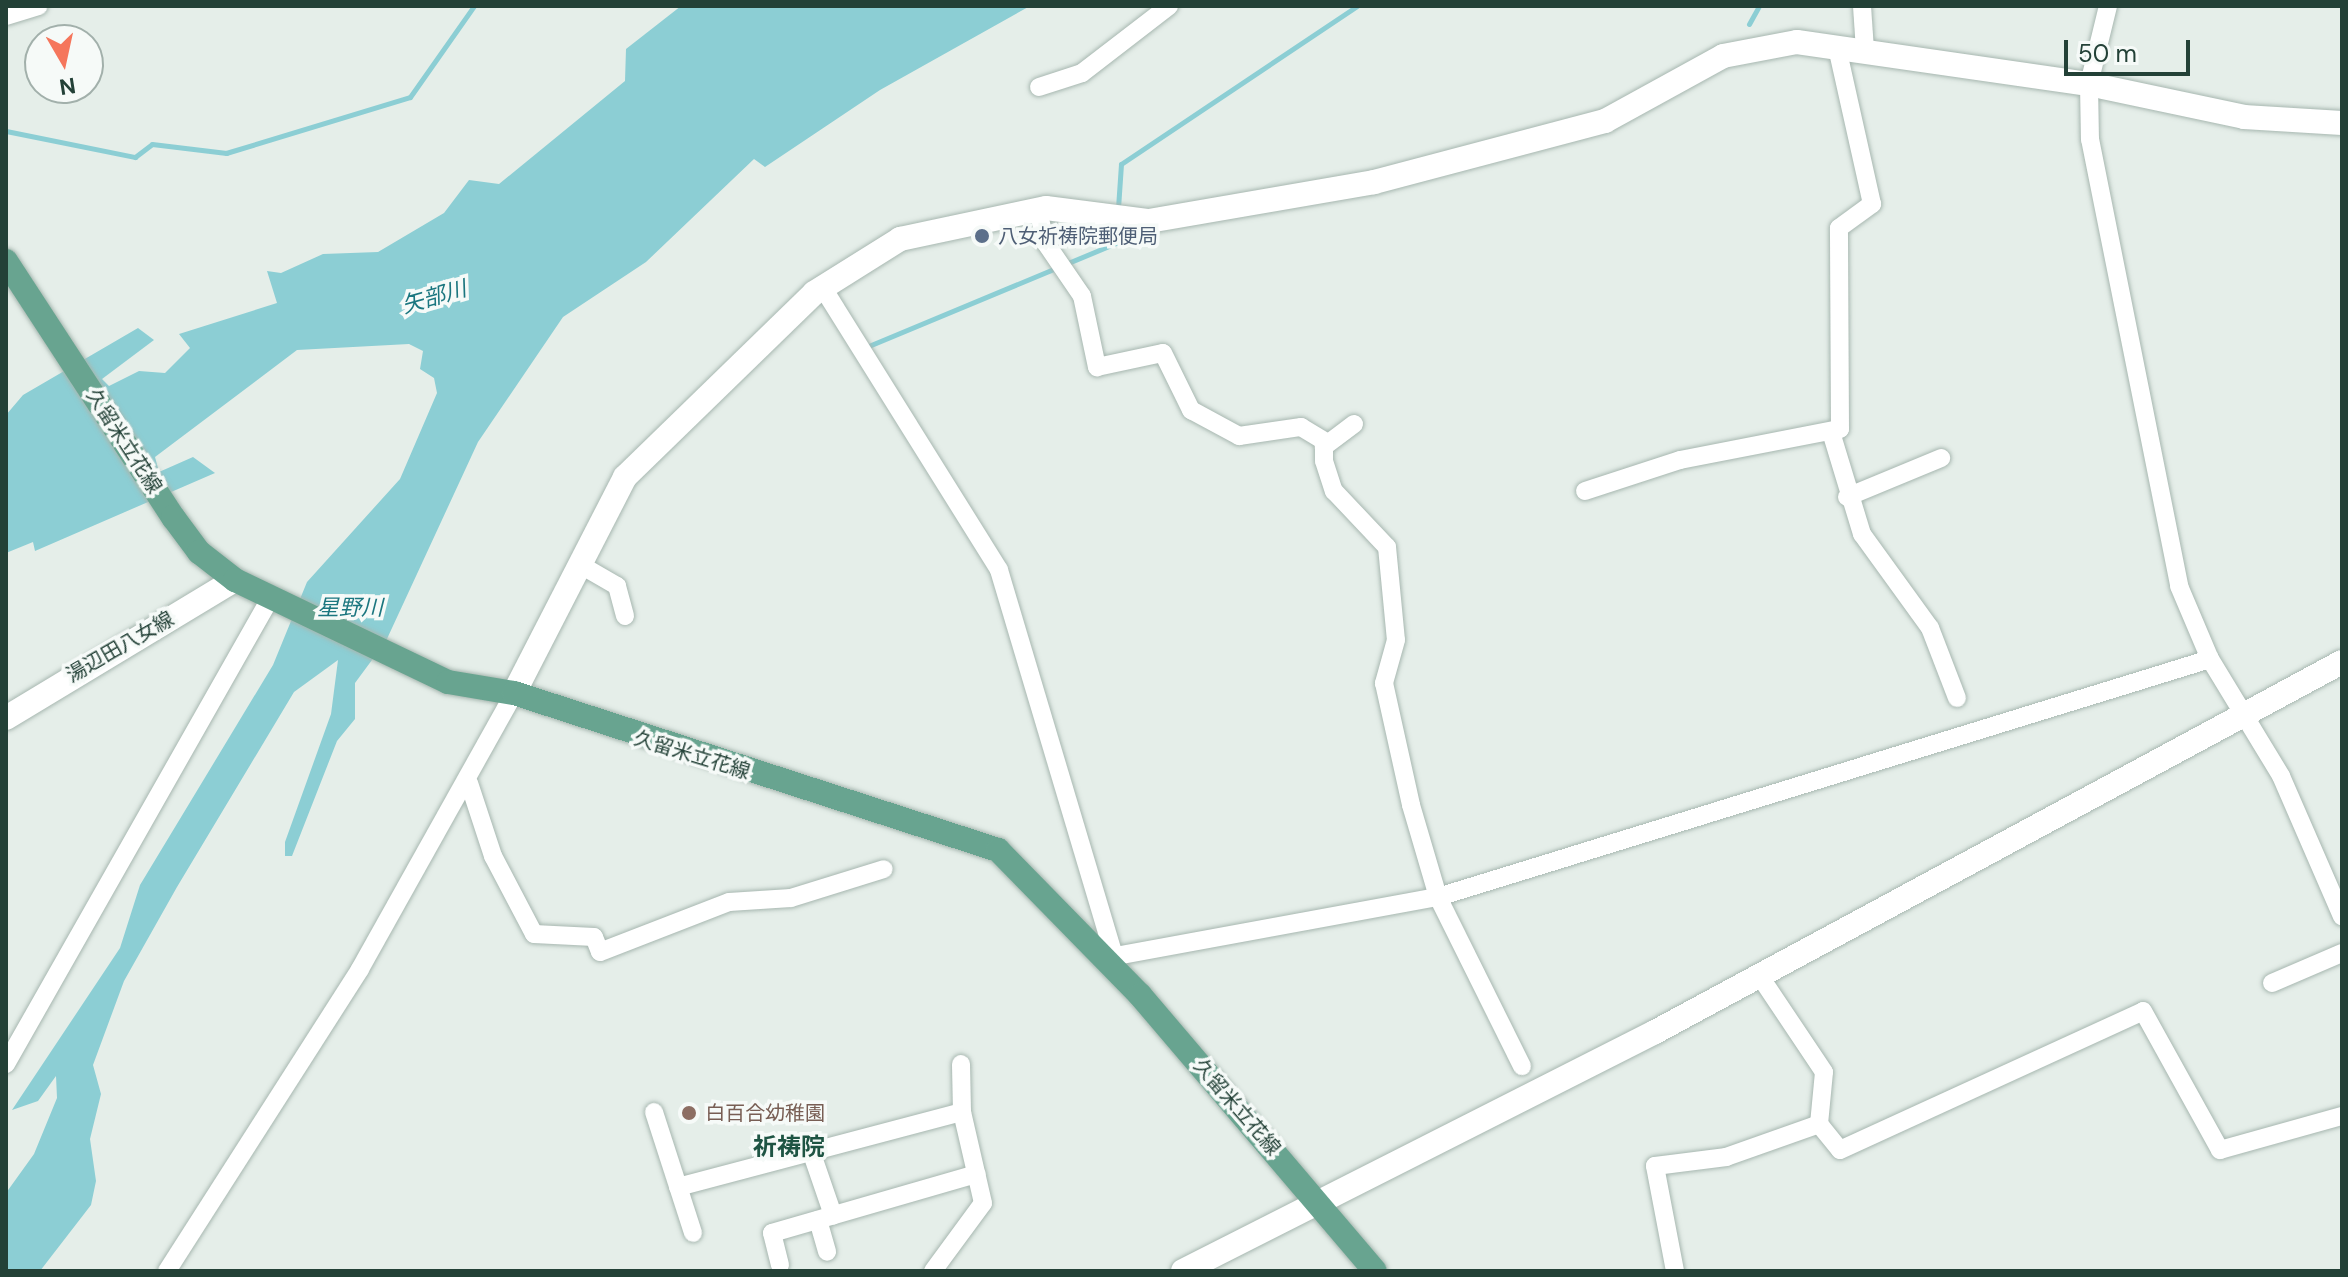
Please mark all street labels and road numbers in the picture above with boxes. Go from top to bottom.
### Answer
street label: 久留米立花線 [81,384,167,498]
street label: 湯辺田八女線 [62,607,178,687]
street label: 久留米立花線 [631,726,753,784]
street label: 久留米立花線 [1189,1054,1285,1160]

